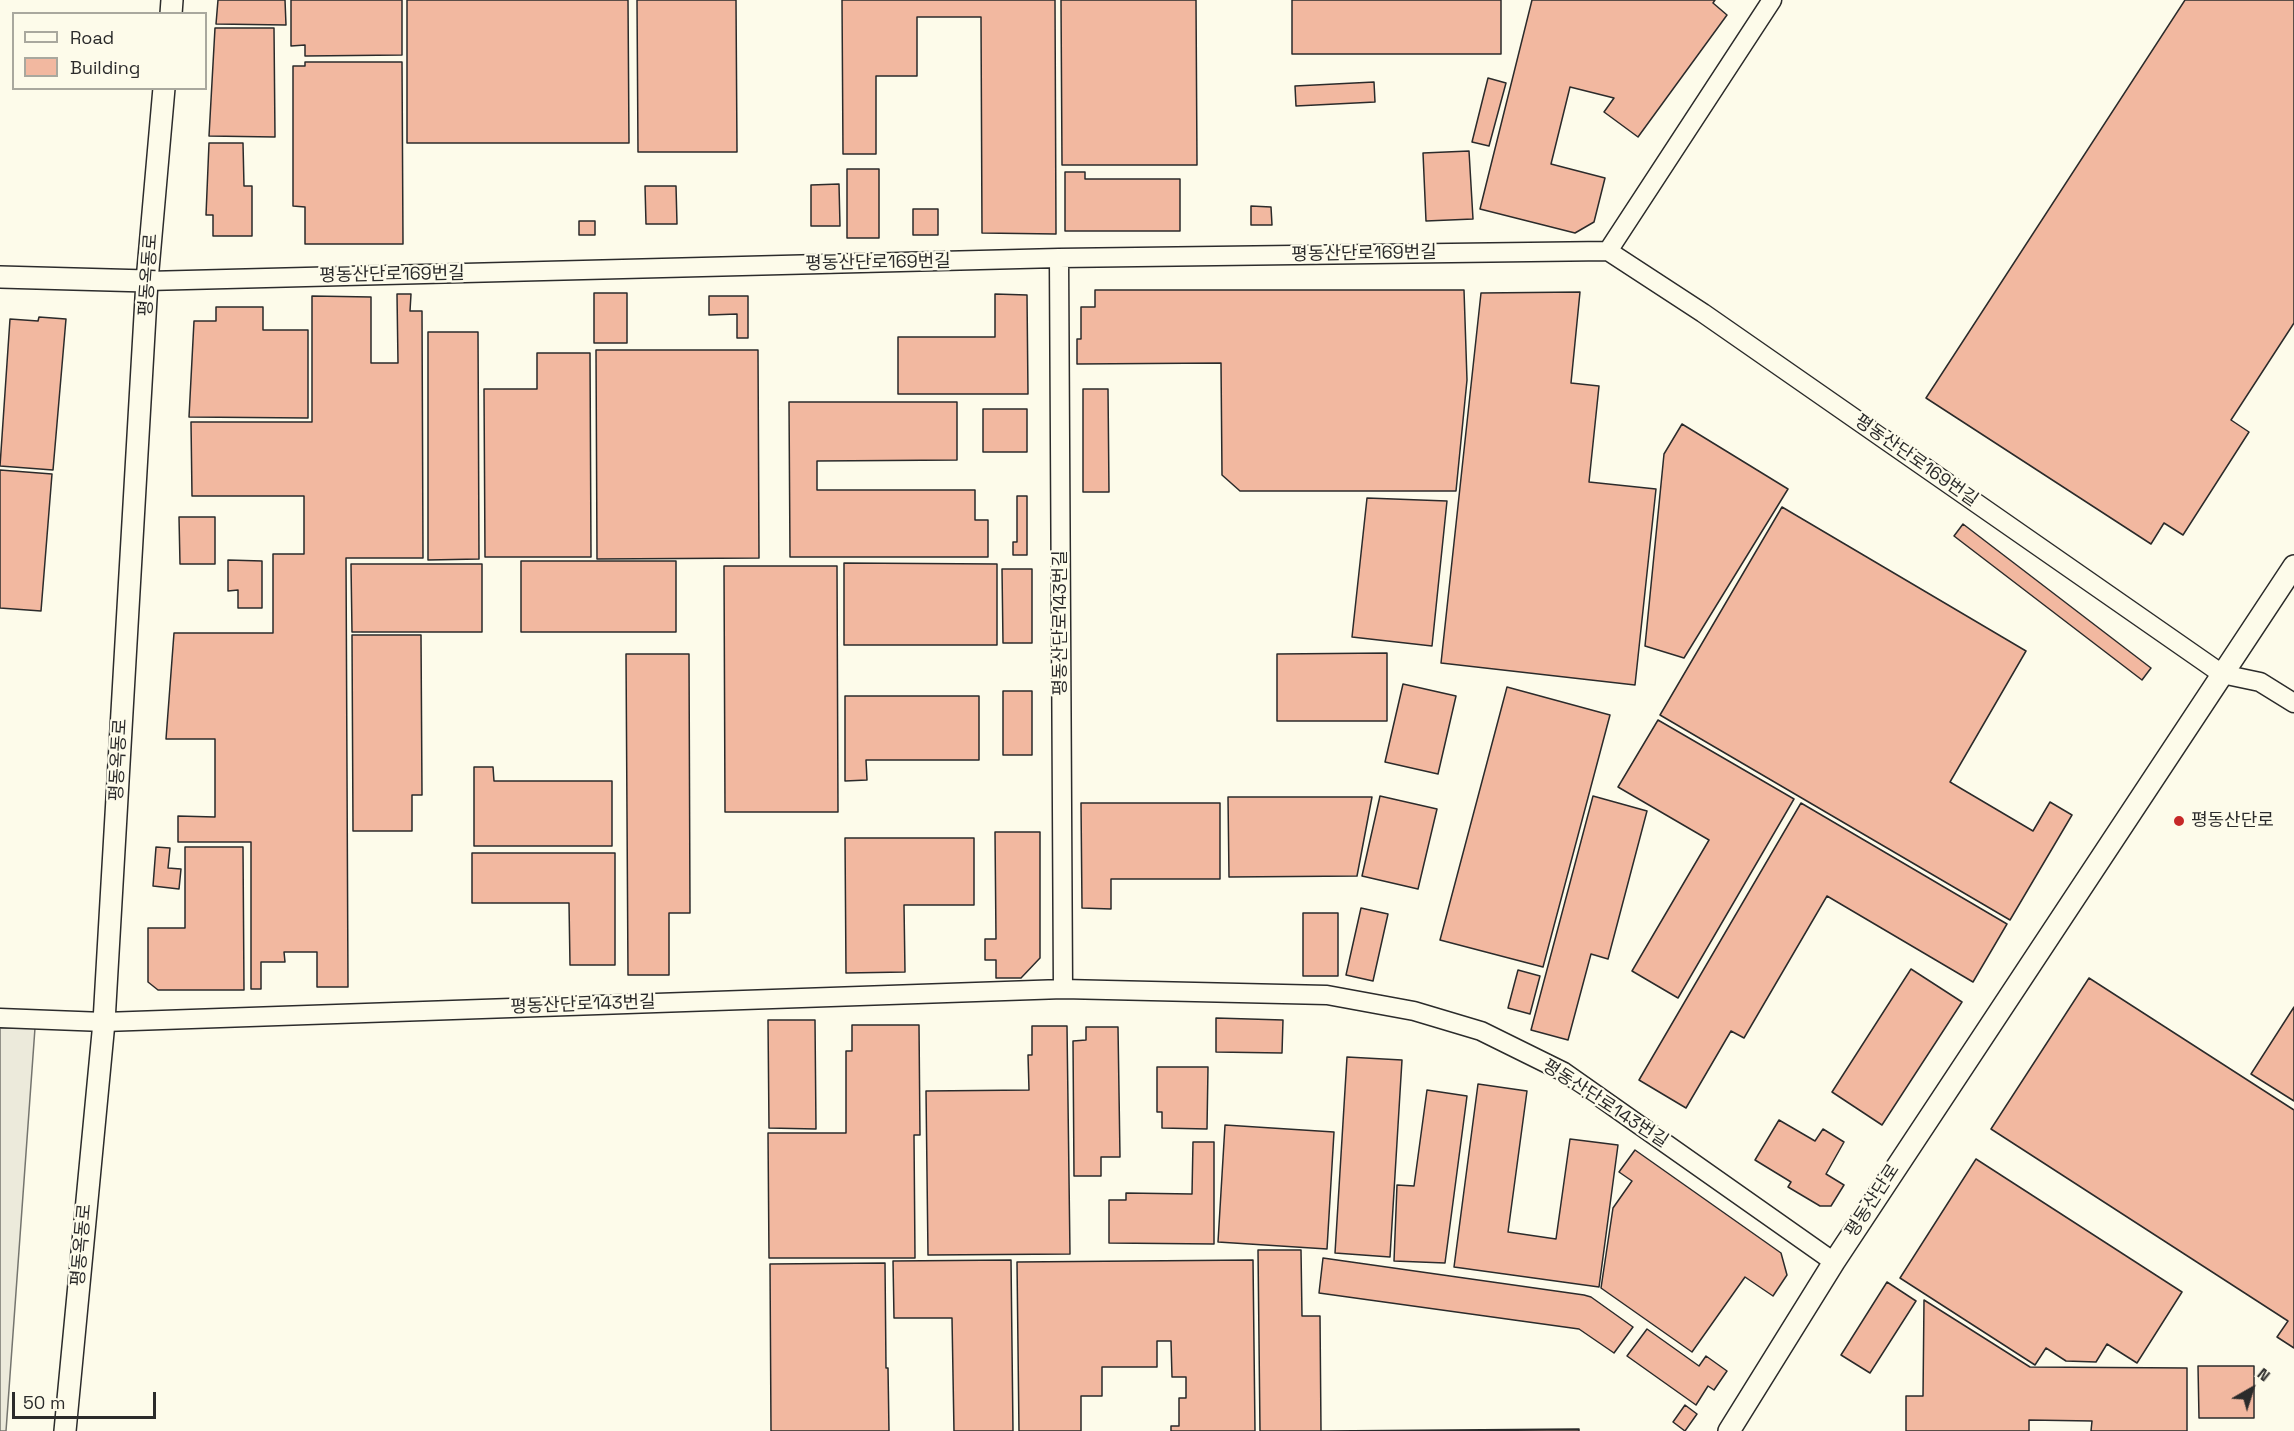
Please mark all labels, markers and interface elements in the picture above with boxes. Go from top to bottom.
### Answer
legend [12,12,207,90]
text: Road [70,26,114,49]
text: Building [70,56,140,79]
street label: 평동옥동로 [135,233,163,317]
street label: 평동산단로169번길 [1291,242,1437,266]
street label: 평동산단로169번길 [805,251,951,275]
street label: 평동산단로169번길 [319,263,465,287]
street label: 평동산단로169번길 [1850,410,1982,512]
street label: 평동산단로143번길 [1050,550,1072,696]
street label: 평동옥동로 [106,718,132,802]
place label: 평동산단로 [2191,810,2274,832]
marker: 평동산단로 [2172,814,2186,828]
street label: 평동산단로143번길 [510,992,656,1018]
street label: 평동산단로143번길 [1538,1055,1672,1153]
street label: 평동산단로 [1841,1160,1905,1242]
street label: 평동옥동로 [68,1203,96,1287]
north arrow [2222,1359,2282,1419]
text: N [2253,1363,2274,1386]
scale bar [15,1380,159,1418]
text: 50 m [23,1391,65,1414]

